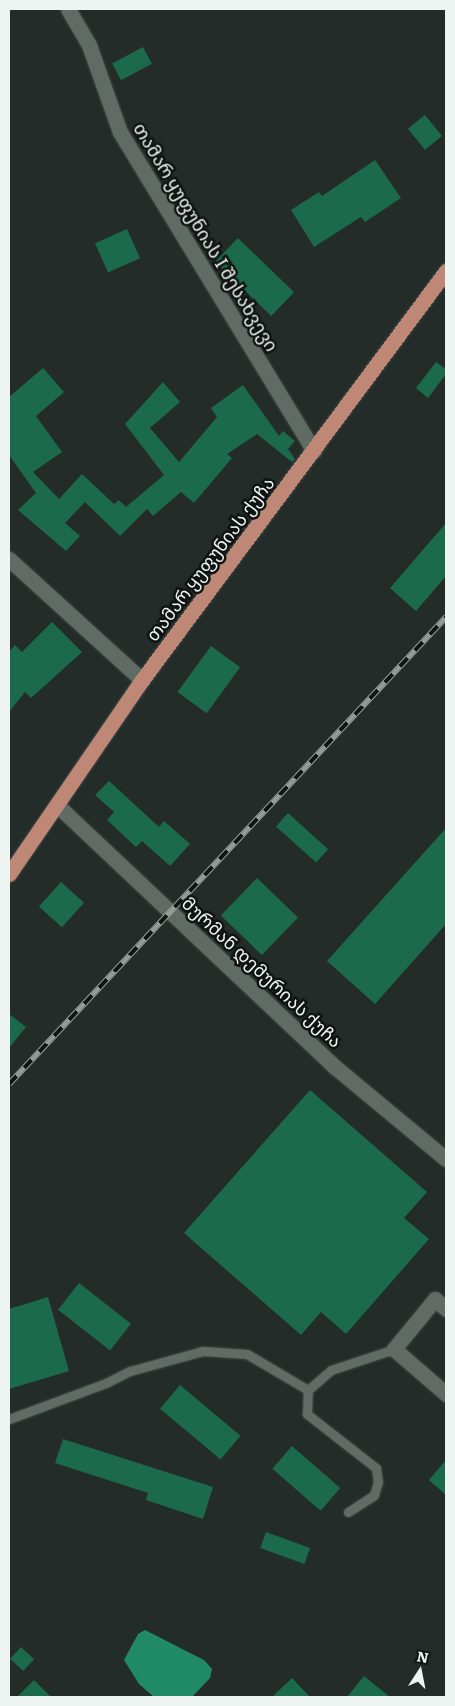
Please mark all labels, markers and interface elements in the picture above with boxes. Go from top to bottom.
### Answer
street label: თამარ ყუფუნიას I შესახვევი [129,119,283,355]
street label: თამარ ყუფუნიას ქუჩა [141,473,279,645]
street label: მურმან დემურიას ქუჩა [178,892,346,1052]
text: N [415,1645,431,1667]
north arrow [395,1646,445,1696]

